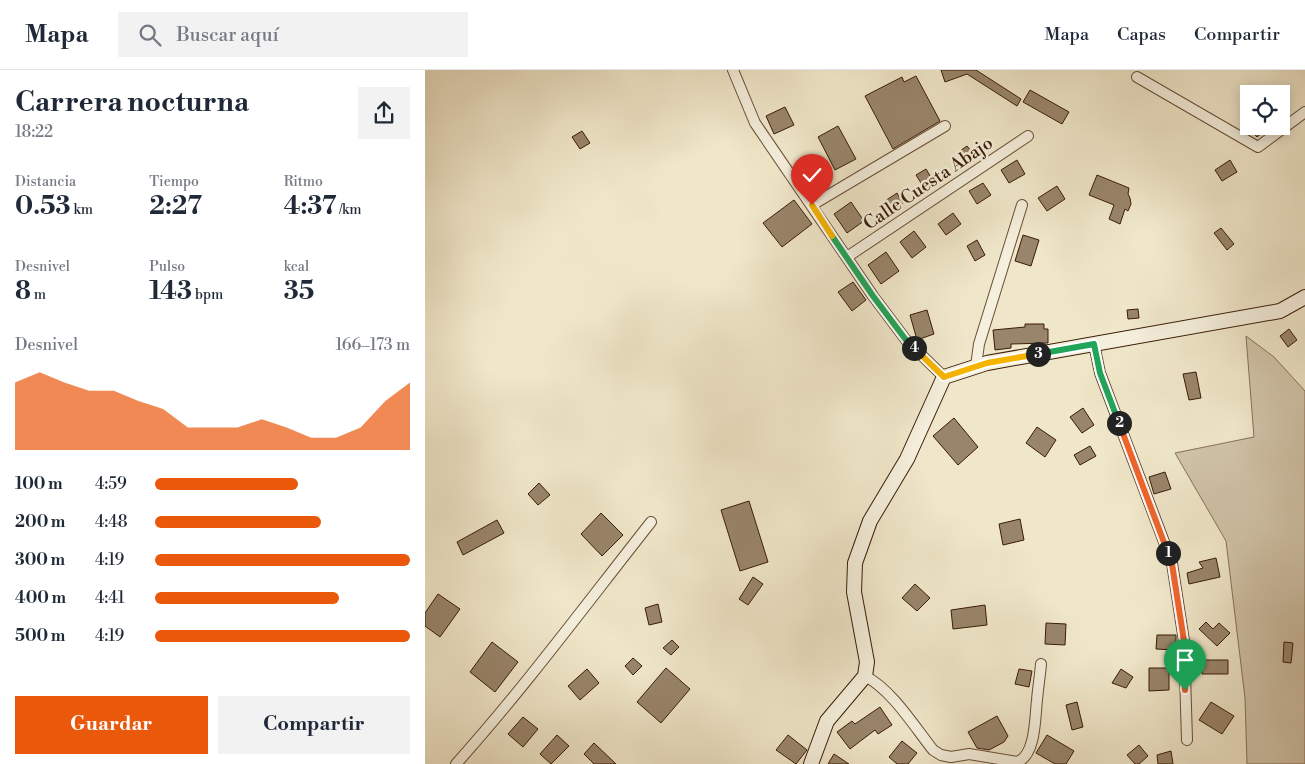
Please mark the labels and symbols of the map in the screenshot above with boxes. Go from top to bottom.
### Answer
street label: Calle Cuesta Abajo [859,132,997,235]
pin [791,154,833,205]
pin: 4 [901,336,927,360]
pin: 3 [1025,342,1051,366]
pin: 2 [1107,410,1131,436]
pin: 1 [1155,540,1181,566]
pin [1164,639,1206,690]

